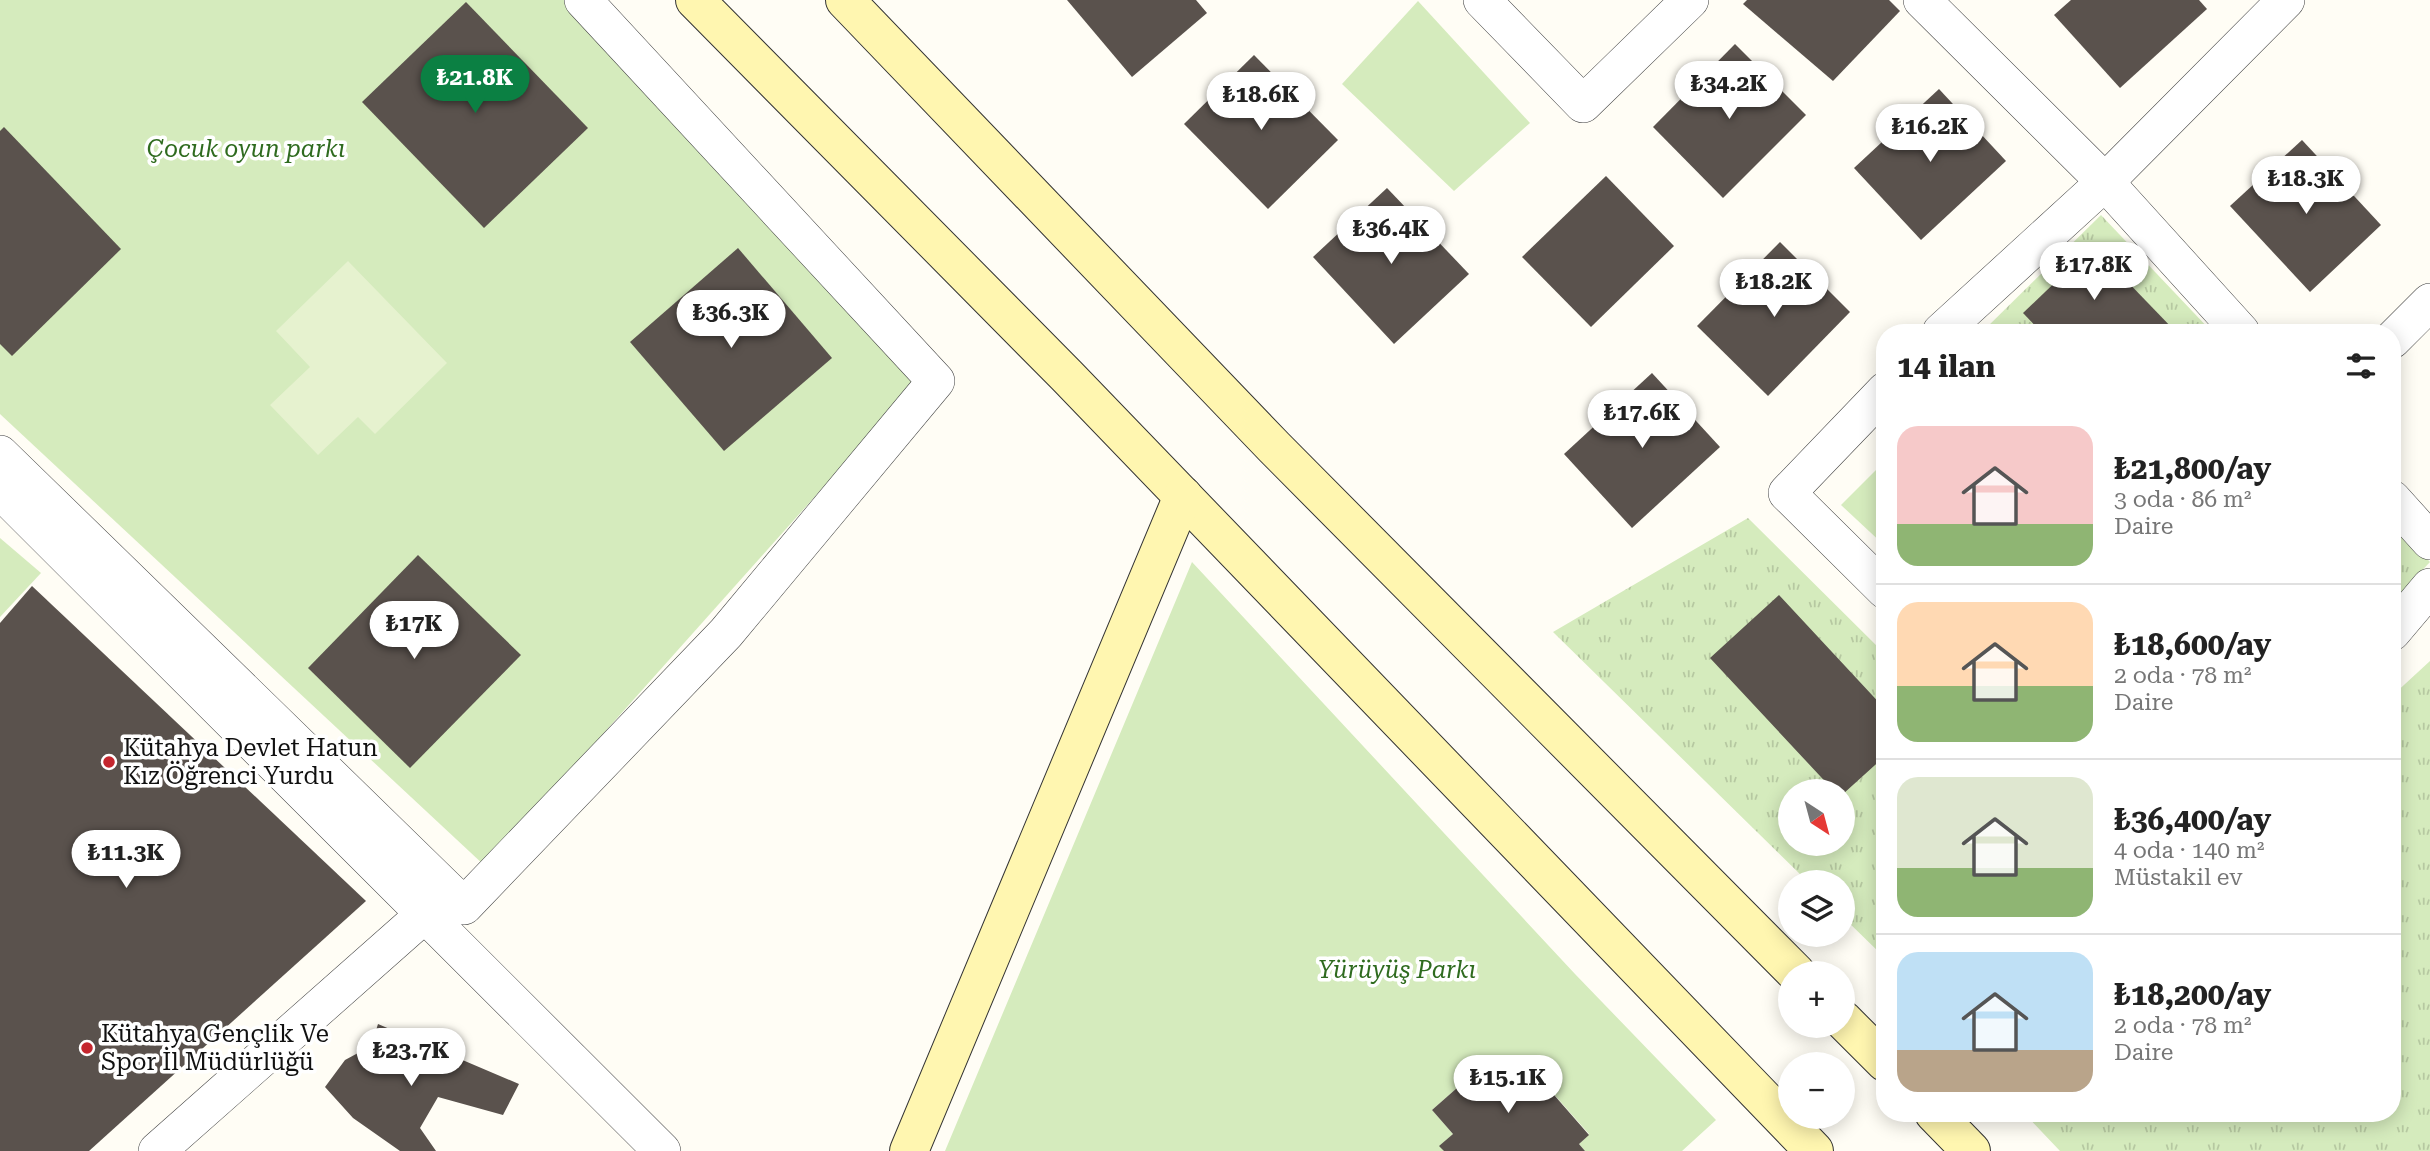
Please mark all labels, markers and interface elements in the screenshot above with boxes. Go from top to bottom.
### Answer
pin: ₺21.8K [418,55,532,115]
pin: ₺34.2K [1672,61,1786,121]
text: ₺21.8K [437,64,513,91]
text: ₺34.2K [1691,70,1767,97]
pin: ₺18.6K [1204,72,1318,132]
text: ₺18.6K [1223,81,1299,108]
pin: ₺16.2K [1873,104,1987,164]
text: ₺16.2K [1892,113,1968,140]
park label: Çocuk oyun parkı [147,135,345,163]
pin: ₺18.3K [2249,156,2363,216]
text: ₺18.3K [2268,165,2344,192]
pin: ₺36.4K [1334,206,1448,266]
text: ₺36.4K [1353,215,1429,242]
pin: ₺17.8K [2037,243,2151,302]
text: ₺17.8K [2056,251,2132,278]
pin: ₺18.2K [1717,260,1831,319]
text: ₺18.2K [1736,268,1812,295]
pin: ₺36.3K [674,290,788,350]
text: ₺36.3K [693,299,769,326]
icon: filters [2342,347,2380,385]
text: 14 ilan [1897,349,1996,384]
pin: ₺17.6K [1585,391,1699,450]
text: ₺17.6K [1604,399,1680,426]
text: ₺21,800/ay [2114,451,2271,486]
icon: home [1953,454,2037,538]
text: 3 oda · 86 m² [2114,486,2252,513]
text: Daire [2114,513,2173,540]
pin: ₺17K [373,602,455,661]
text: ₺17K [386,610,442,637]
text: ₺18,600/ay [2114,627,2271,662]
icon: home [1953,630,2037,714]
text: 2 oda · 78 m² [2114,662,2252,689]
text: Daire [2114,689,2173,716]
place label: Kütahya Devlet Hatun Kız Öğrenci Yurdu [123,734,378,790]
marker: Kütahya Devlet Hatun Kız Öğrenci Yurdu [101,754,117,770]
north arrow [1778,779,1855,856]
map controls [1778,779,1855,1129]
text: ₺36,400/ay [2114,802,2271,837]
icon: home [1953,805,2037,889]
pin: ₺11.3K [69,830,183,890]
text: 4 oda · 140 m² [2114,837,2264,864]
text: ₺11.3K [88,839,164,866]
text: Müstakil ev [2114,864,2243,891]
button: layers [1778,870,1855,947]
park label: Yürüyüş Parkı [1318,956,1476,984]
button: + [1778,961,1855,1038]
text: ₺18,200/ay [2114,977,2271,1012]
icon: home [1953,980,2037,1064]
text: 2 oda · 78 m² [2114,1012,2252,1039]
place label: Kütahya Gençlik Ve Spor İl Müdürlüğü [101,1020,329,1076]
pin: ₺23.7K [354,1028,468,1088]
text: ₺23.7K [373,1037,449,1064]
text: Daire [2114,1039,2173,1066]
marker: Kütahya Gençlik Ve Spor İl Müdürlüğü [79,1040,95,1056]
button: − [1778,1052,1855,1129]
pin: ₺15.1K [1451,1056,1565,1115]
text: ₺15.1K [1470,1064,1546,1091]

